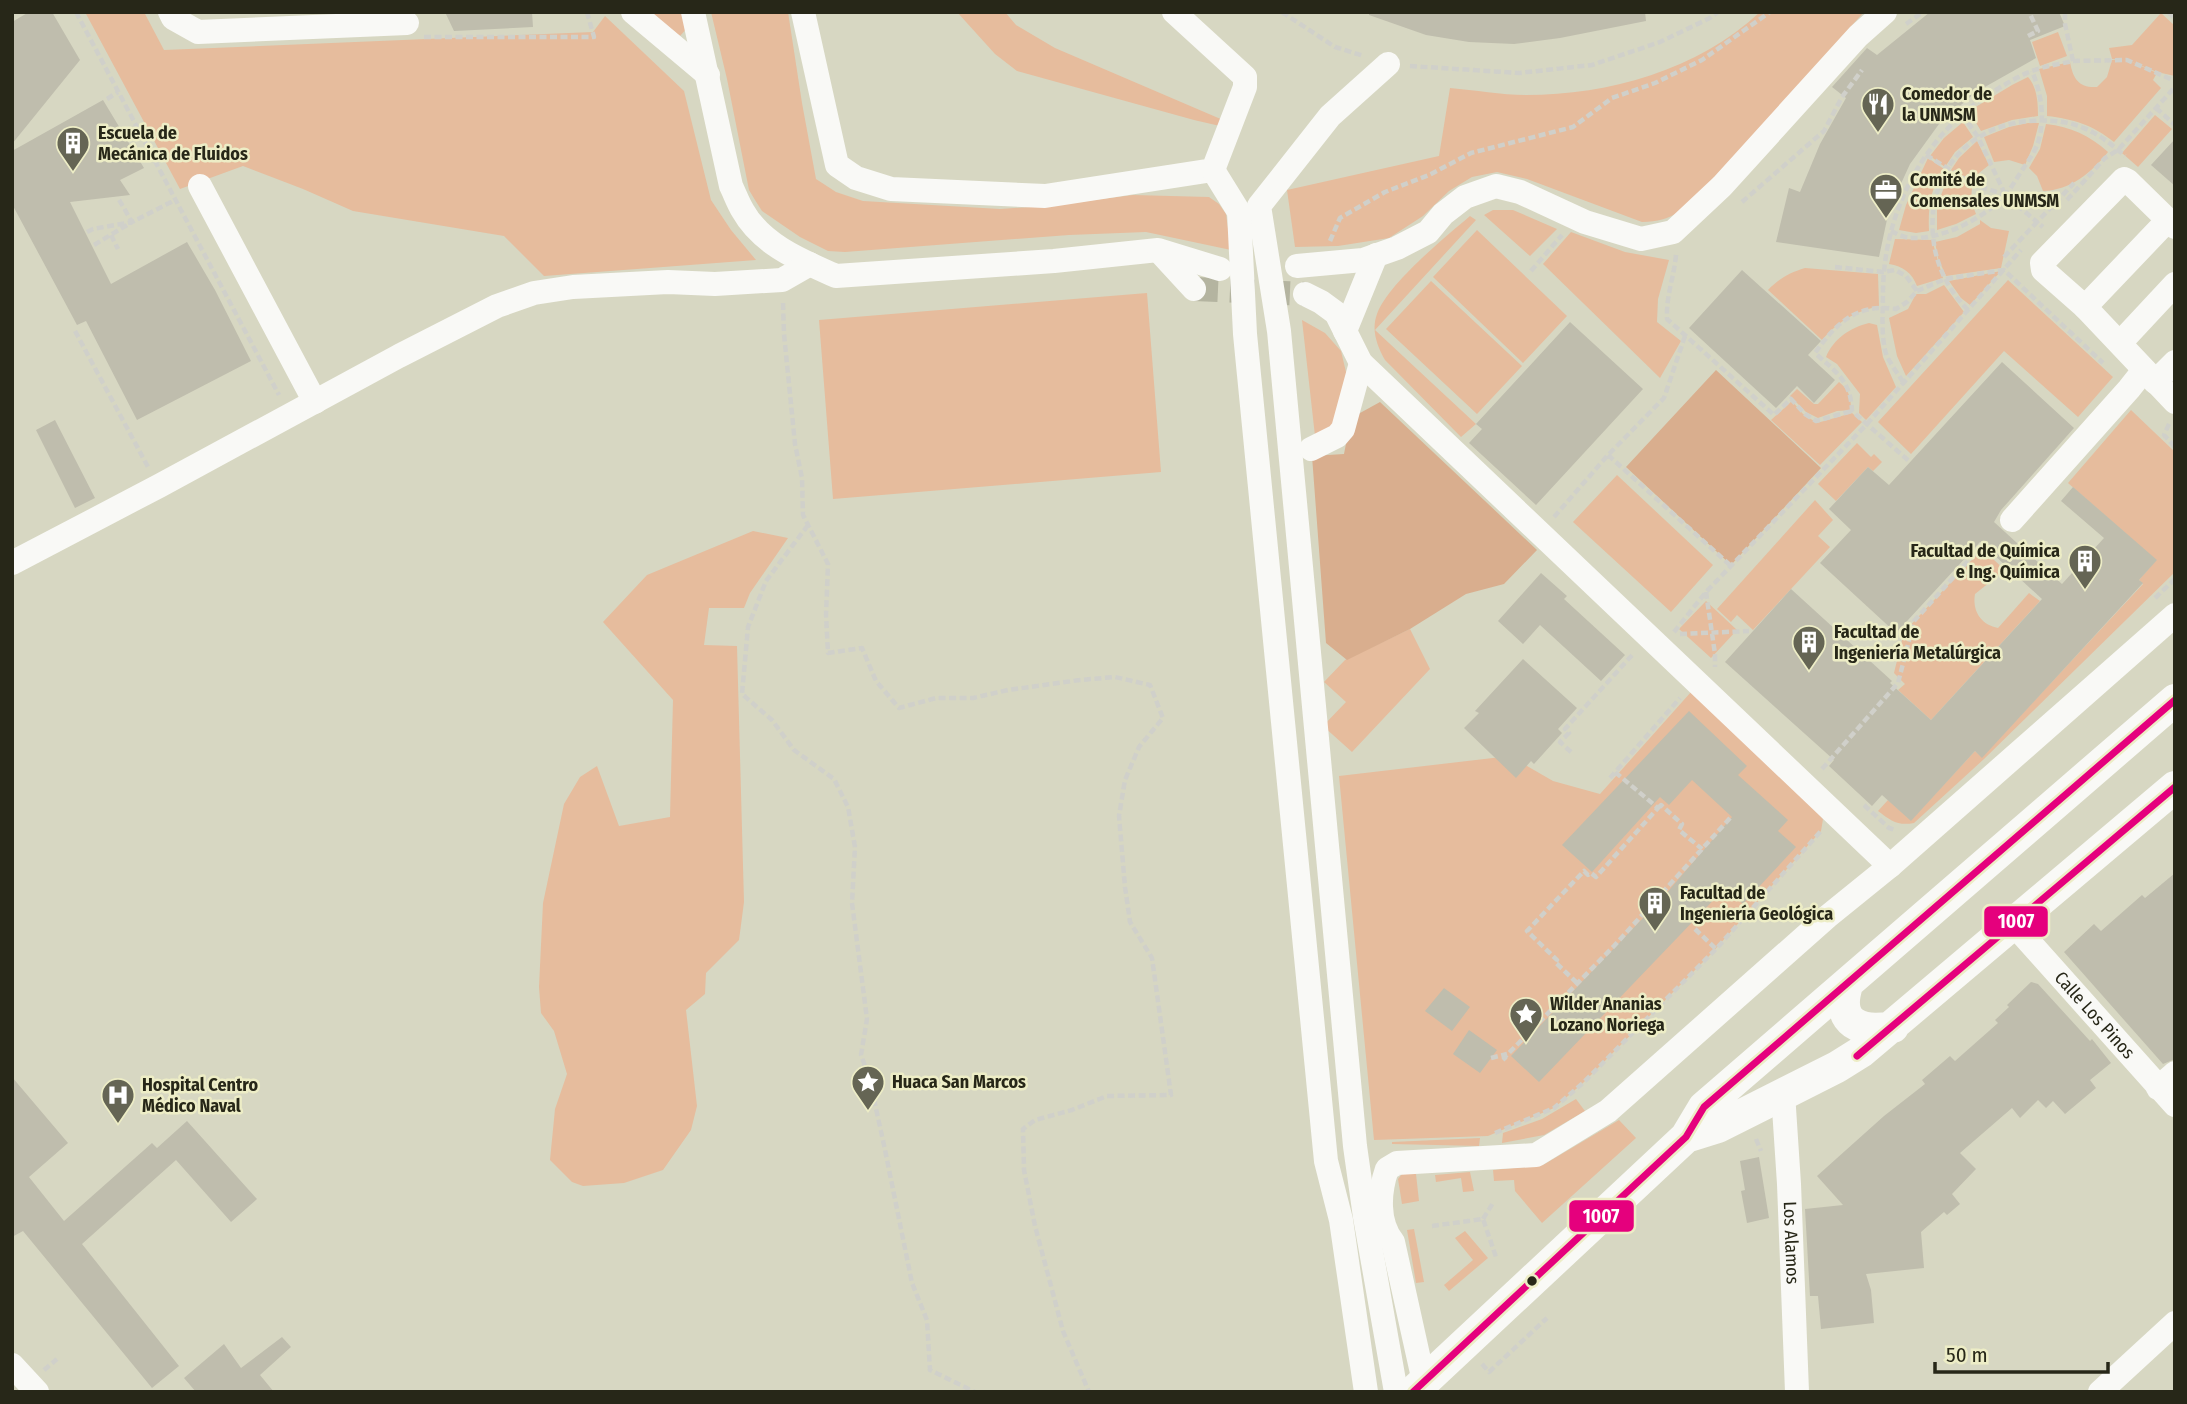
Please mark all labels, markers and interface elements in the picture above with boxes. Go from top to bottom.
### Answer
place label: Comedor de la UNMSM [1902,83,1992,126]
restaurant icon: Comedor de la UNMSM [1859,85,1897,134]
place label: Escuela de Mecánica de Fluidos [98,122,248,165]
building icon: Escuela de Mecánica de Fluidos [54,124,92,173]
place label: Comité de Comensales UNMSM [1910,169,2059,212]
office icon: Comité de Comensales UNMSM [1867,171,1905,220]
place label: Facultad de Química e Ing. Química [1911,540,2060,583]
building icon: Facultad de Química e Ing. Química [2066,542,2104,591]
place label: Facultad de Ingeniería Metalúrgica [1834,621,2001,664]
building icon: Facultad de Ingeniería Metalúrgica [1790,623,1828,672]
place label: Facultad de Ingeniería Geológica [1680,882,1833,925]
building icon: Facultad de Ingeniería Geológica [1636,884,1674,933]
line badge: 1007 [1983,905,2049,938]
text: 1007 [1998,910,2034,933]
street label: Calle Los Pinos [2050,967,2140,1064]
place label: Wilder Ananias Lozano Noriega [1550,993,1665,1036]
place icon: Wilder Ananias Lozano Noriega [1507,995,1545,1044]
place icon: Huaca San Marcos [849,1063,887,1112]
place label: Huaca San Marcos [892,1071,1026,1093]
place label: Hospital Centro Médico Naval [142,1074,258,1117]
hospital icon: Hospital Centro Médico Naval [99,1076,137,1125]
line badge: 1007 [1568,1199,1635,1233]
street label: Los Alamos [1779,1201,1804,1285]
text: 1007 [1583,1205,1619,1228]
unlabelled marker [1525,1274,1539,1288]
scale bar [1935,1330,2108,1374]
text: 50 m [1946,1342,1988,1368]

